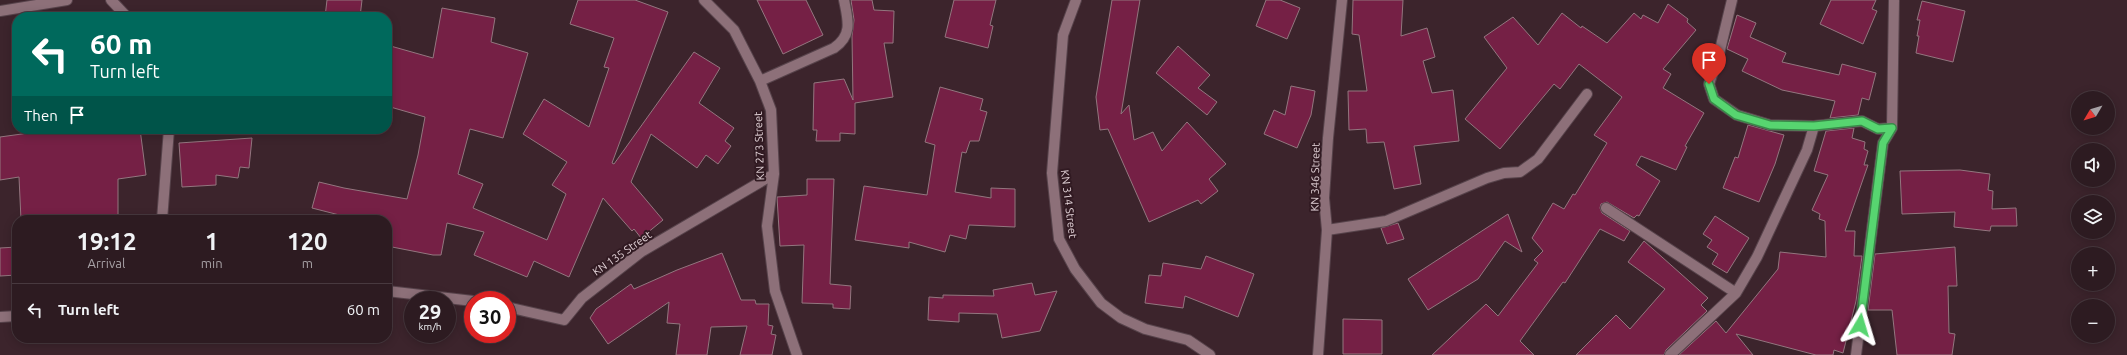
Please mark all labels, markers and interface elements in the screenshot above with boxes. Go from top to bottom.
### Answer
icon: left [24,28,76,80]
text: 60 m [90,28,152,59]
pin [1692,43,1726,84]
icon: arrive [1698,49,1720,71]
text: Turn left [90,61,160,81]
north arrow [2071,91,2115,135]
map controls [2071,91,2115,343]
icon: arrive [66,104,88,126]
text: Then [24,107,58,124]
street label: KN 273 Street [752,111,766,181]
street label: KN 346 Street [1308,142,1322,212]
button: sound [2071,143,2115,187]
street label: KN 314 Street [1059,169,1079,240]
button: layers [2071,195,2115,239]
text: 19:12 [76,228,136,255]
text: 1 [205,228,218,255]
text: 120 [287,228,328,255]
street label: KN 135 Street [590,228,654,278]
button: + [2071,247,2115,291]
text: Arrival [87,256,125,270]
text: min [201,256,223,270]
text: m [302,256,313,270]
speed limit sign: 30 [464,291,516,343]
icon: left [24,299,46,321]
button: − [2071,299,2115,343]
text: 29 [419,300,441,323]
text: Turn left [58,301,119,318]
text: 60 m [347,301,380,318]
position arrow [1839,304,1881,346]
text: km/h [418,321,442,332]

